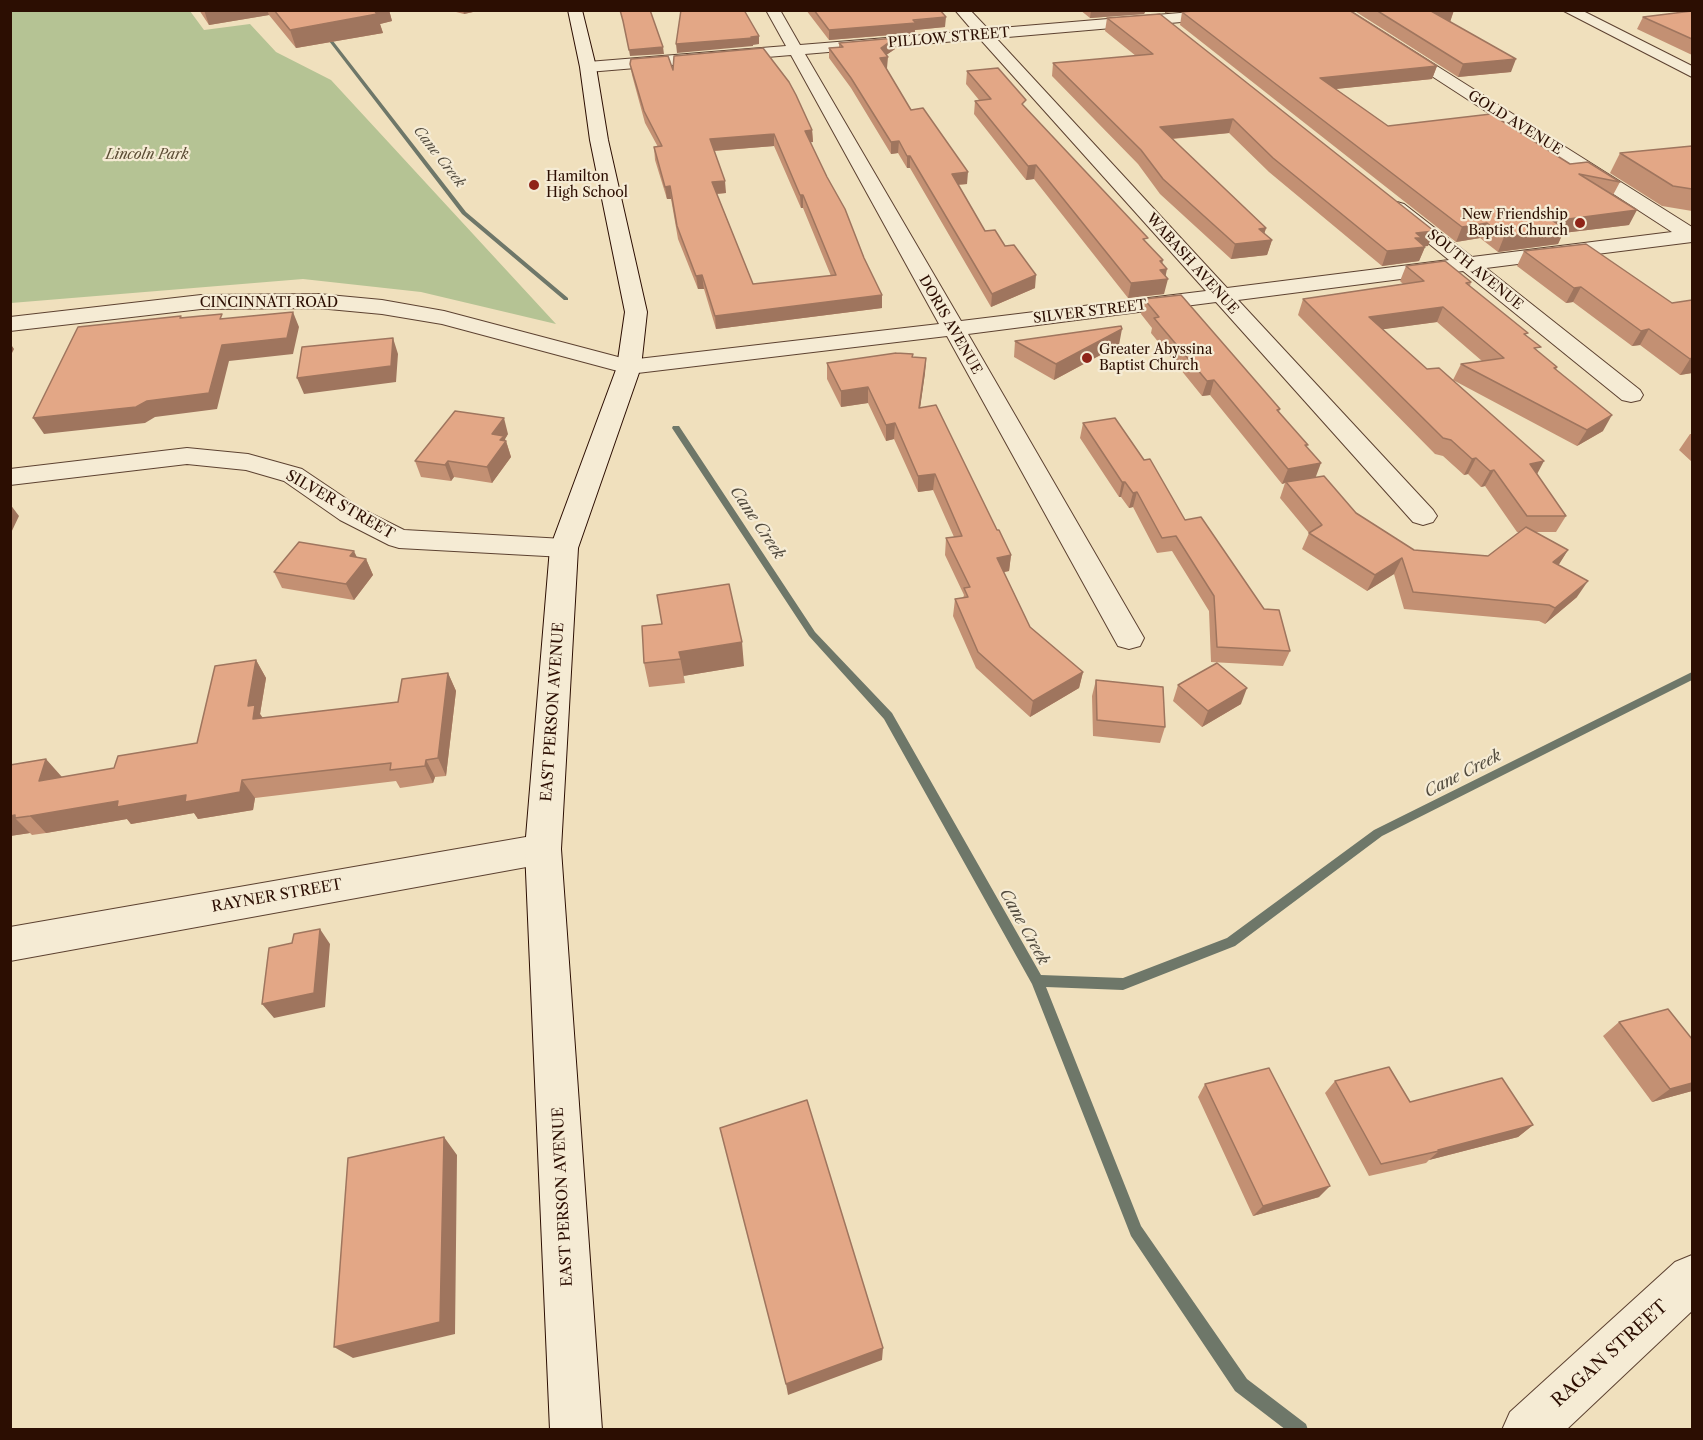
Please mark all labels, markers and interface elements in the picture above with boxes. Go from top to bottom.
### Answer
street label: PILLOW STREET [888,24,1010,52]
street label: GOLD AVENUE [1465,87,1565,159]
water label: Cane Creek [410,123,468,191]
park label: Lincoln Park [106,147,188,163]
place label: Hamilton High School [546,169,628,202]
marker: Hamilton High School [527,178,541,192]
place label: New Friendship Baptist Church [1462,207,1568,240]
street label: WABASH AVENUE [1142,210,1242,318]
marker: New Friendship Baptist Church [1573,216,1587,230]
street label: SOUTH AVENUE [1424,226,1526,314]
street label: DORIS AVENUE [915,273,985,377]
street label: CINCINNATI ROAD [200,295,338,311]
street label: SILVER STREET [1032,297,1148,327]
place label: Greater Abyssina Baptist Church [1099,342,1212,374]
marker: Greater Abyssina Baptist Church [1080,351,1094,365]
street label: SILVER STREET [282,467,398,543]
water label: Cane Creek [726,483,788,563]
street label: EAST PERSON AVENUE [538,622,568,802]
water label: Cane Creek [1421,746,1505,802]
street label: RAYNER STREET [210,876,344,916]
water label: Cane Creek [995,886,1053,968]
street label: EAST PERSON AVENUE [549,1107,577,1287]
street label: RAGAN STREET [1547,1296,1673,1412]

